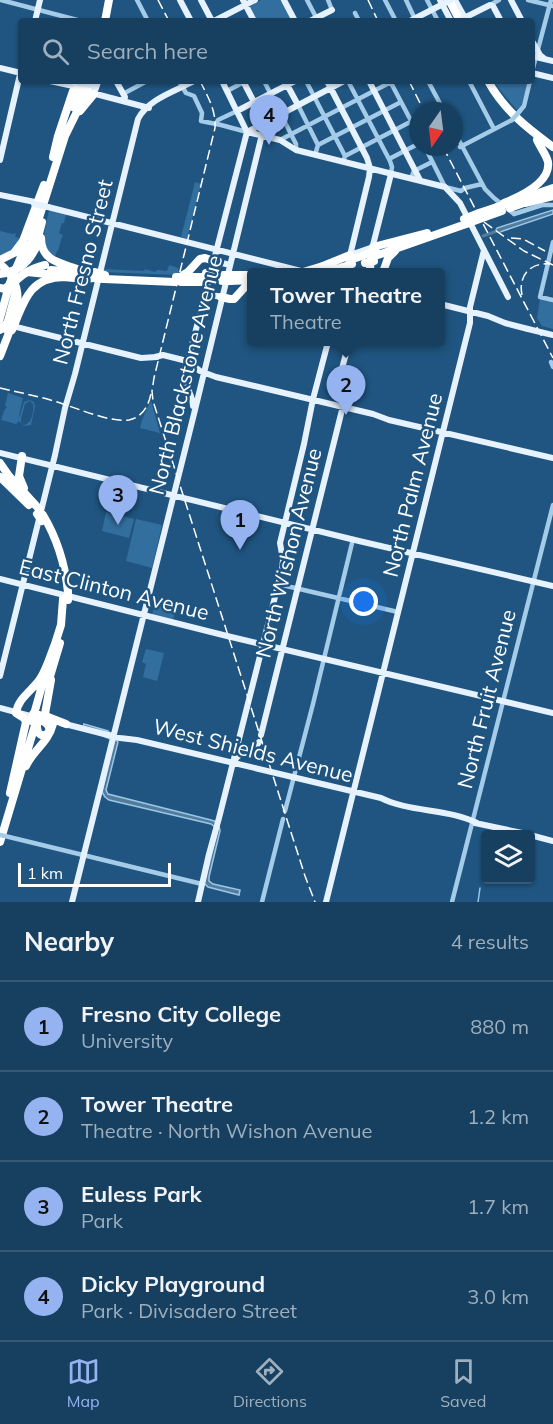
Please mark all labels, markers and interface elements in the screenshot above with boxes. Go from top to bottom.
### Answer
search box [18,18,535,84]
icon: search [39,35,72,68]
text: Search here [87,37,208,65]
pin: 4 [250,96,288,145]
north arrow [409,102,463,156]
street label: North Fresno Street [46,177,118,367]
street label: North Blackstone Avenue [143,252,227,497]
popup [247,268,445,346]
text: Tower Theatre [270,281,422,309]
text: Theatre [270,309,342,334]
pin: 2 [326,366,366,415]
street label: North Palm Avenue [377,390,447,580]
street label: North Wishon Avenue [249,445,327,660]
pin: 3 [98,476,138,525]
pin: 1 [220,500,260,550]
street label: East Clinton Avenue [17,553,212,625]
your location [349,587,378,616]
street label: North Fruit Avenue [451,607,521,791]
street label: West Shields Avenue [151,713,356,787]
map controls [481,830,535,884]
button: layers [481,830,535,884]
scale bar [18,860,171,888]
text: 1 km [27,863,63,883]
text: Nearby [24,925,114,958]
text: 4 results [451,929,529,954]
text: Fresno City College [81,1000,281,1028]
text: 1 [38,1014,50,1039]
text: 880 m [470,1014,529,1039]
text: University [81,1028,173,1053]
text: Tower Theatre [81,1090,233,1118]
text: 2 [38,1104,50,1129]
text: 1.2 km [467,1104,529,1129]
text: Theatre · North Wishon Avenue [81,1118,373,1143]
text: Euless Park [81,1180,202,1208]
text: 3 [38,1194,50,1219]
text: 1.7 km [467,1194,529,1219]
text: Park [81,1208,123,1233]
text: Dicky Playground [81,1270,265,1298]
text: 4 [38,1284,50,1309]
text: 3.0 km [467,1284,529,1309]
text: Park · Divisadero Street [81,1298,297,1323]
tab: Map [67,1355,100,1411]
tab: Directions [233,1355,307,1411]
tab: Saved [440,1355,486,1411]

